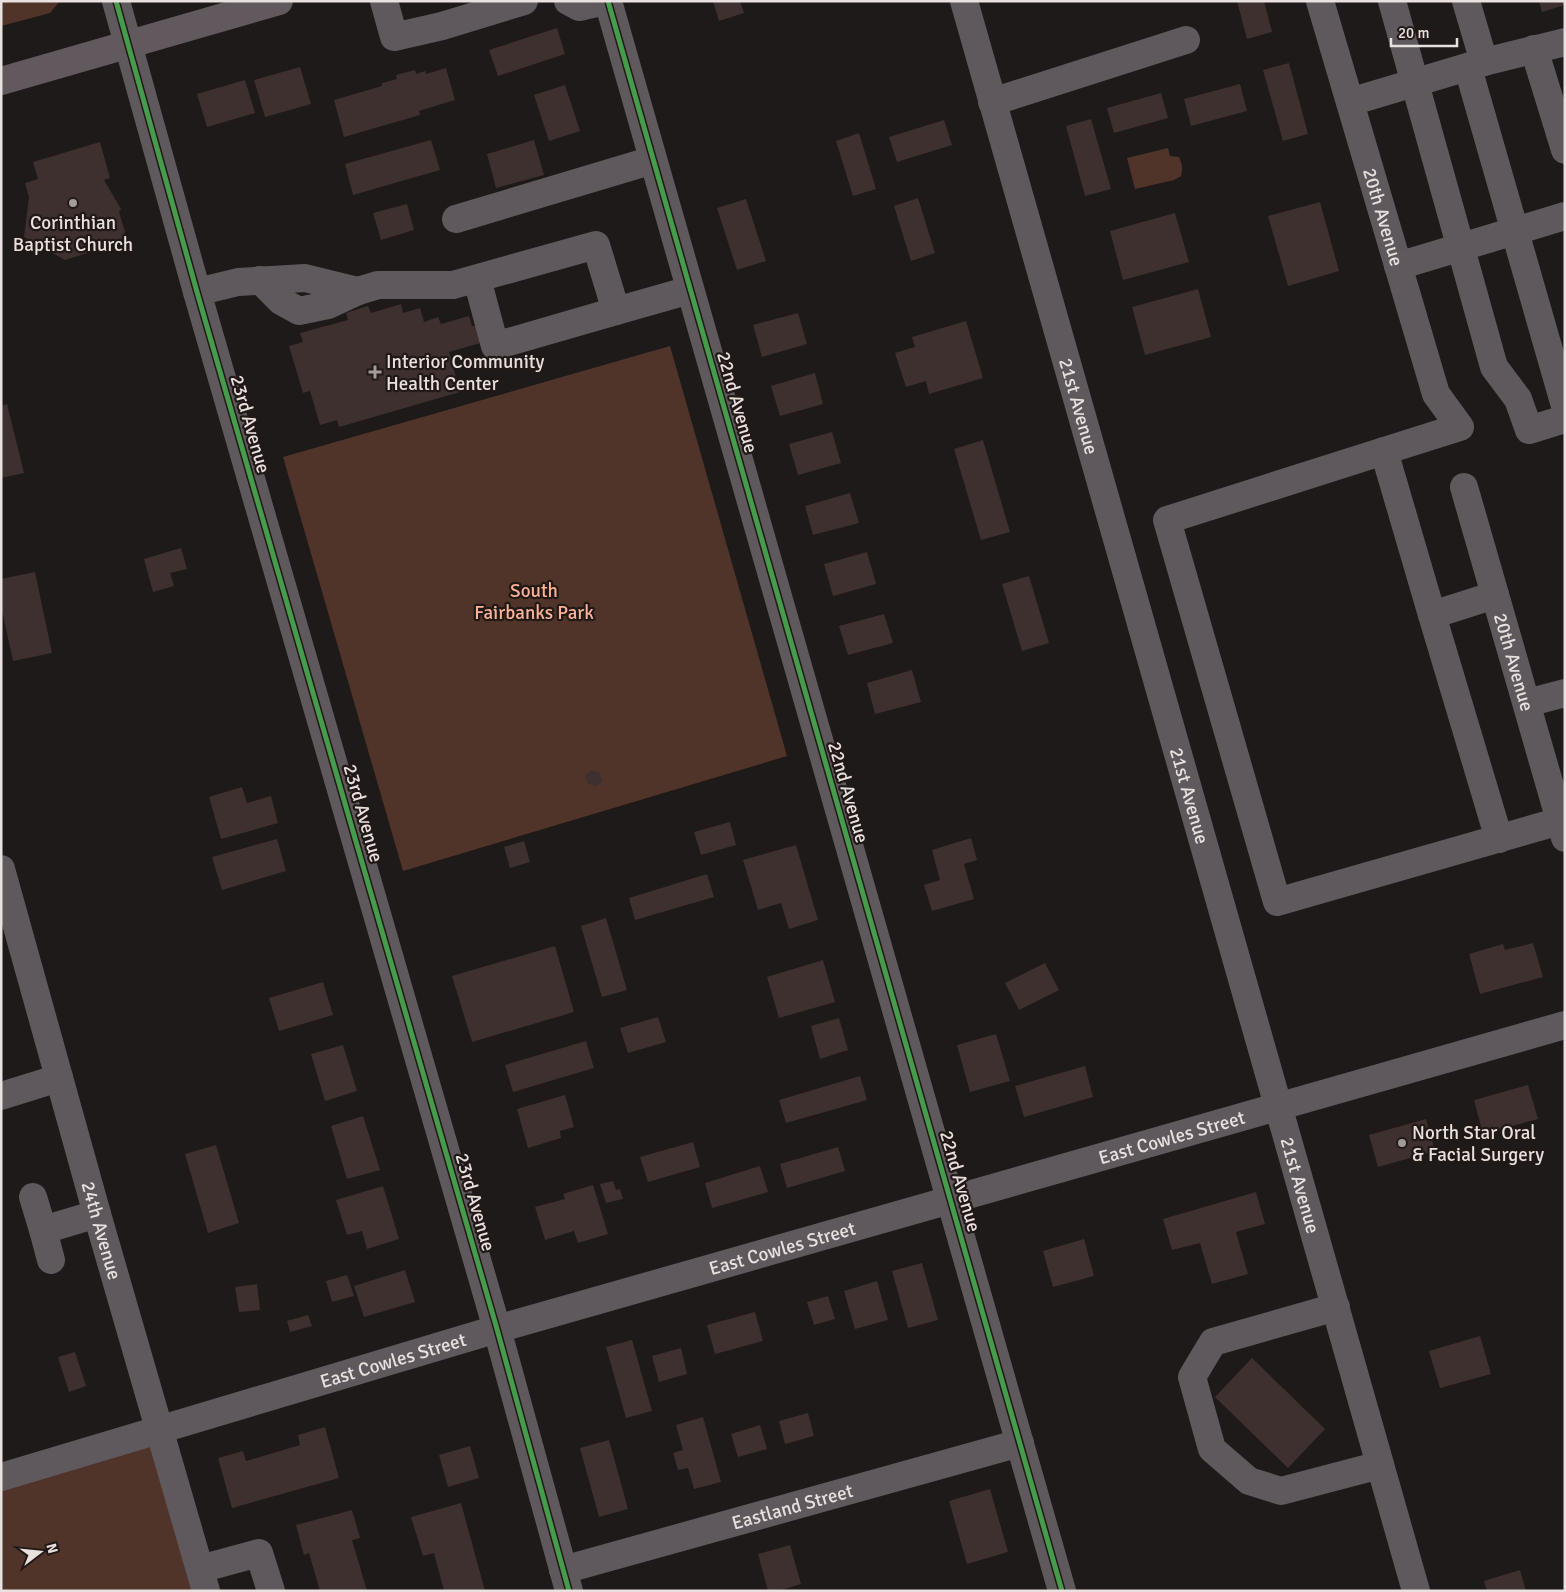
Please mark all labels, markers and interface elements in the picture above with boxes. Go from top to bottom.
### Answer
scale bar [1391,15,1457,47]
text: 20 m [1398,24,1429,42]
street label: 20th Avenue [1357,165,1409,269]
marker: Corinthian Baptist Church [67,197,79,209]
place label: Corinthian Baptist Church [13,211,133,257]
street label: 22nd Avenue [711,349,763,456]
place label: Interior Community Health Center [386,350,544,396]
street label: 21st Avenue [1053,355,1103,457]
marker: Interior Community Health Center [368,365,382,379]
street label: 23rd Avenue [225,372,275,476]
park label: South Fairbanks Park [474,579,594,625]
street label: 20th Avenue [1488,610,1539,714]
street label: 22nd Avenue [822,739,874,846]
street label: 21st Avenue [1164,745,1214,847]
street label: 23rd Avenue [338,761,388,865]
street label: East Cowles Street [1096,1106,1248,1170]
place label: North Star Oral & Facial Surgery [1412,1121,1544,1167]
street label: 22nd Avenue [934,1128,986,1235]
street label: 21st Avenue [1275,1134,1325,1236]
marker: North Star Oral & Facial Surgery [1396,1137,1408,1149]
street label: 23rd Avenue [450,1150,500,1254]
street label: 24th Avenue [75,1179,126,1282]
street label: East Cowles Street [706,1216,859,1281]
street label: East Cowles Street [317,1328,469,1394]
street label: Eastland Street [729,1479,856,1535]
north arrow [15,1527,65,1577]
text: N [43,1542,62,1556]

